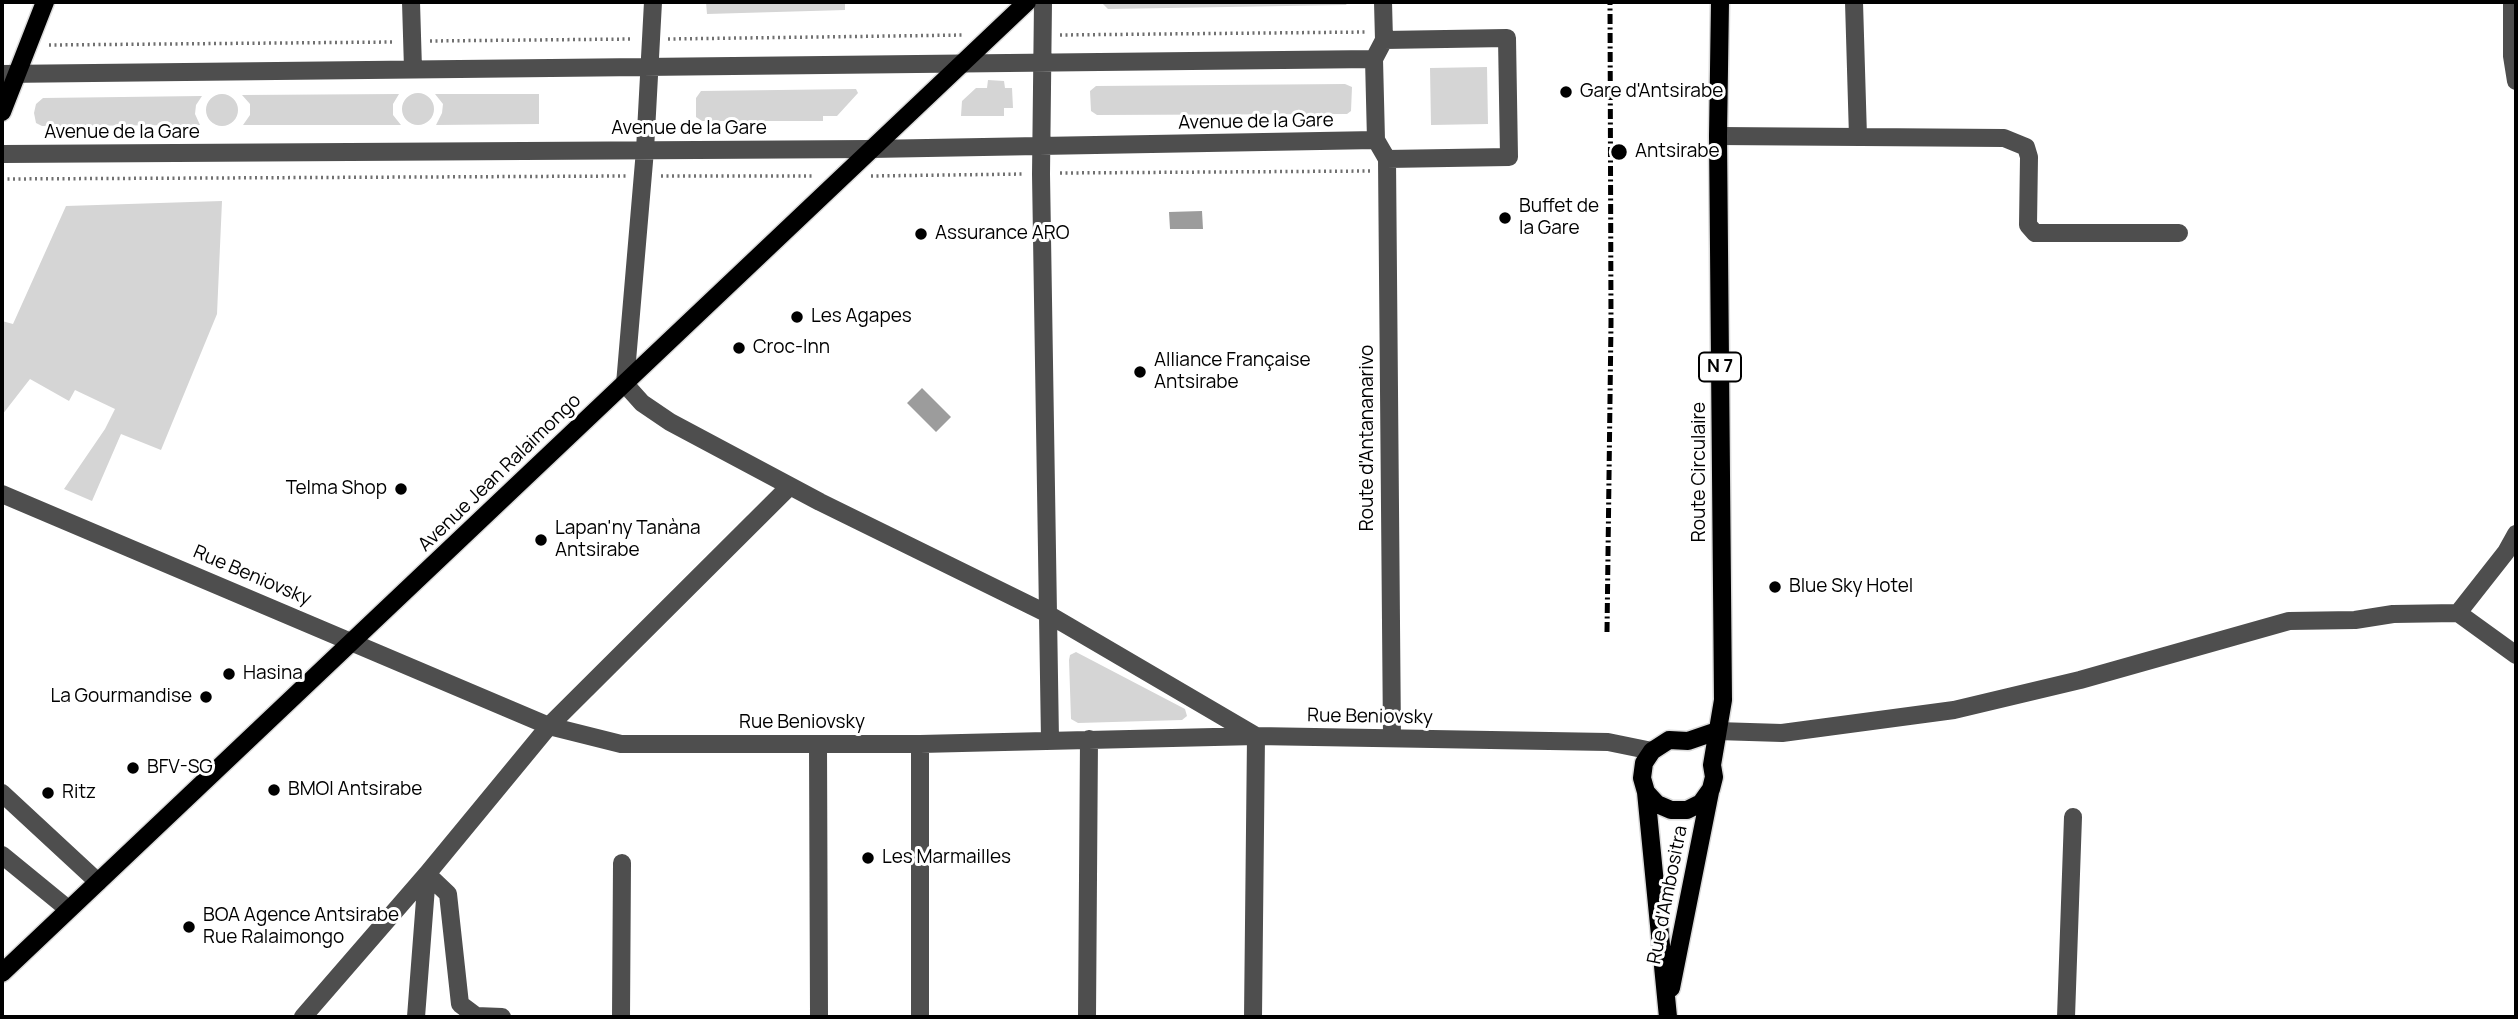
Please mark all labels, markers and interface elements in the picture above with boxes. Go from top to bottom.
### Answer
place label: Gare d'Antsirabe [1580,81,1723,103]
marker: Gare d'Antsirabe [1558,84,1574,100]
street label: Avenue de la Gare [1178,109,1334,135]
street label: Avenue de la Gare [611,118,767,140]
street label: Avenue de la Gare [44,122,200,144]
place label: Antsirabe [1635,141,1720,163]
marker: Antsirabe [1609,142,1629,162]
place label: Buffet de la Gare [1519,196,1599,240]
marker: Buffet de la Gare [1497,210,1513,226]
place label: Assurance ARO [935,223,1069,245]
marker: Assurance ARO [913,226,929,242]
place label: Les Agapes [811,306,912,328]
marker: Les Agapes [789,309,805,325]
place label: Croc-Inn [753,337,830,359]
marker: Croc-Inn [731,340,747,356]
street label: Route d'Antananarivo [1357,345,1379,531]
place label: Alliance Française Antsirabe [1154,350,1311,394]
road number: N 7 [1699,352,1741,382]
marker: Alliance Française Antsirabe [1132,364,1148,380]
street label: Avenue Jean Ralaimongo [414,389,586,557]
street label: Route Circulaire [1689,402,1711,542]
place label: Telma Shop [286,478,387,500]
marker: Telma Shop [393,481,409,497]
place label: Lapan'ny Tanàna Antsirabe [555,518,701,562]
marker: Lapan'ny Tanàna Antsirabe [533,532,549,548]
street label: Rue Beniovsky [190,541,314,611]
place label: Blue Sky Hotel [1789,576,1913,598]
marker: Blue Sky Hotel [1767,579,1783,595]
place label: Hasina [243,663,303,685]
marker: Hasina [221,666,237,682]
place label: La Gourmandise [51,686,192,708]
marker: La Gourmandise [198,689,214,705]
street label: Rue Beniovsky [1307,705,1433,729]
street label: Rue Beniovsky [739,712,865,734]
place label: BFV-SG [147,757,213,779]
marker: BFV-SG [125,760,141,776]
place label: BMOI Antsirabe [288,779,422,801]
place label: Ritz [62,782,96,804]
marker: BMOI Antsirabe [266,782,282,798]
marker: Ritz [40,785,56,801]
street label: Rue d'Ambositra [1643,824,1693,966]
place label: Les Marmailles [882,847,1011,869]
marker: Les Marmailles [860,850,876,866]
place label: BOA Agence Antsirabe Rue Ralaimongo [203,905,399,949]
marker: BOA Agence Antsirabe Rue Ralaimongo [181,919,197,935]

